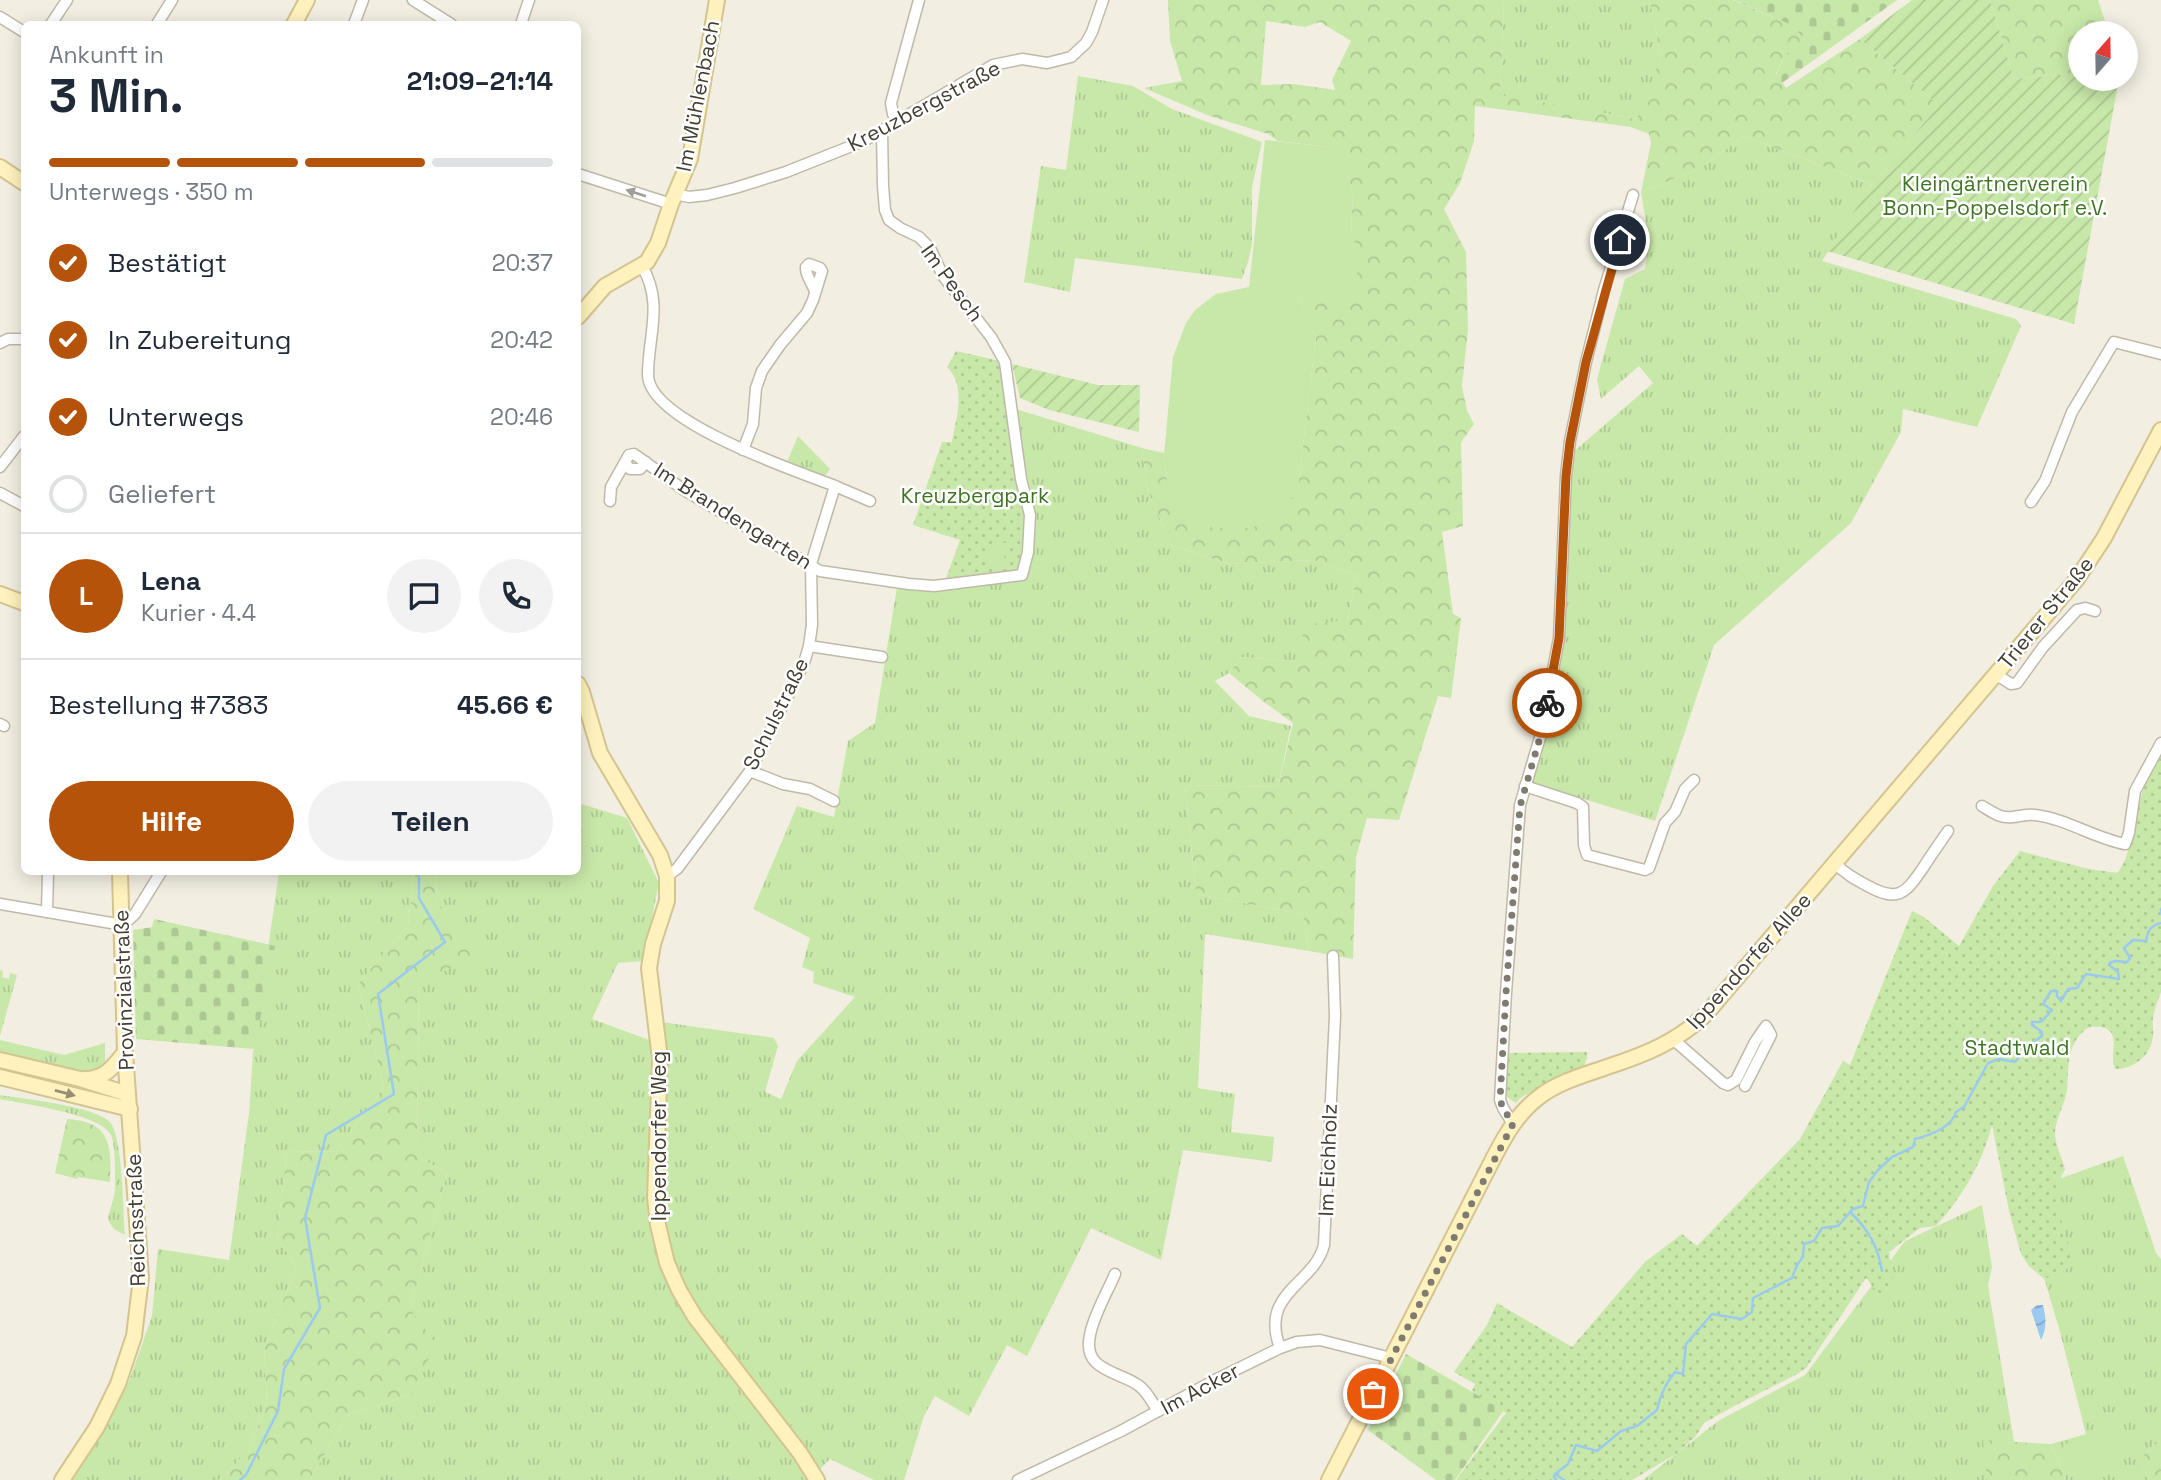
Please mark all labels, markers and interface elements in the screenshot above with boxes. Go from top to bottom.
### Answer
street label: Im Mühlenbach [670,18,725,174]
north arrow [2068,21,2138,91]
map controls [2068,21,2138,91]
text: Ankunft in [49,40,164,70]
street label: Kreuzbergstraße [843,54,1005,157]
text: 21:09–21:14 [407,64,553,98]
text: 3 Min. [49,67,184,125]
park label: Kleingärtnerverein Bonn-Poppelsdorf e.V. [1883,170,2107,221]
text: Unterwegs · 350 m [49,177,253,207]
one-way arrow [625,187,646,197]
pin [1590,210,1650,270]
icon: home [1601,221,1639,259]
street label: Im Pesch [915,238,990,327]
icon: check [49,244,87,282]
text: Bestätigt [108,246,227,280]
text: 20:37 [492,248,553,278]
icon: check [49,321,87,359]
text: In Zubereitung [108,323,292,357]
text: 20:42 [490,325,553,355]
icon: check [49,398,87,436]
text: Unterwegs [108,400,244,434]
text: 20:46 [490,402,553,432]
street label: Im Brandengarten [649,456,818,575]
text: Geliefert [108,477,216,511]
park label: Kreuzbergpark [901,482,1049,509]
street label: Trierer Straße [1992,551,2099,675]
button: chat [387,559,461,633]
button: phone [479,559,553,633]
text: Lena [141,564,201,598]
text: L [79,579,93,613]
text: Kurier · 4.4 [141,598,256,628]
street label: Schulstraße [737,653,814,774]
courier [1512,668,1582,738]
icon: bike [1528,684,1566,722]
text: Bestellung #7383 [49,688,268,722]
text: 45.66 € [457,688,553,722]
button: Hilfe [49,781,294,861]
button: Teilen [308,781,553,861]
street label: Ippendorfer Allee [1680,887,1817,1035]
street label: Provinzialstraße [107,909,140,1071]
park label: Stadtwald [1965,1034,2069,1061]
street label: Ippendorfer Weg [645,1051,672,1221]
one-way arrow [54,1088,76,1099]
street label: Im Eichholz [1312,1103,1343,1217]
street label: Reichsstraße [120,1153,151,1287]
street label: Im Acker [1156,1357,1244,1420]
pin [1343,1364,1403,1424]
icon: bag [1354,1375,1392,1413]

